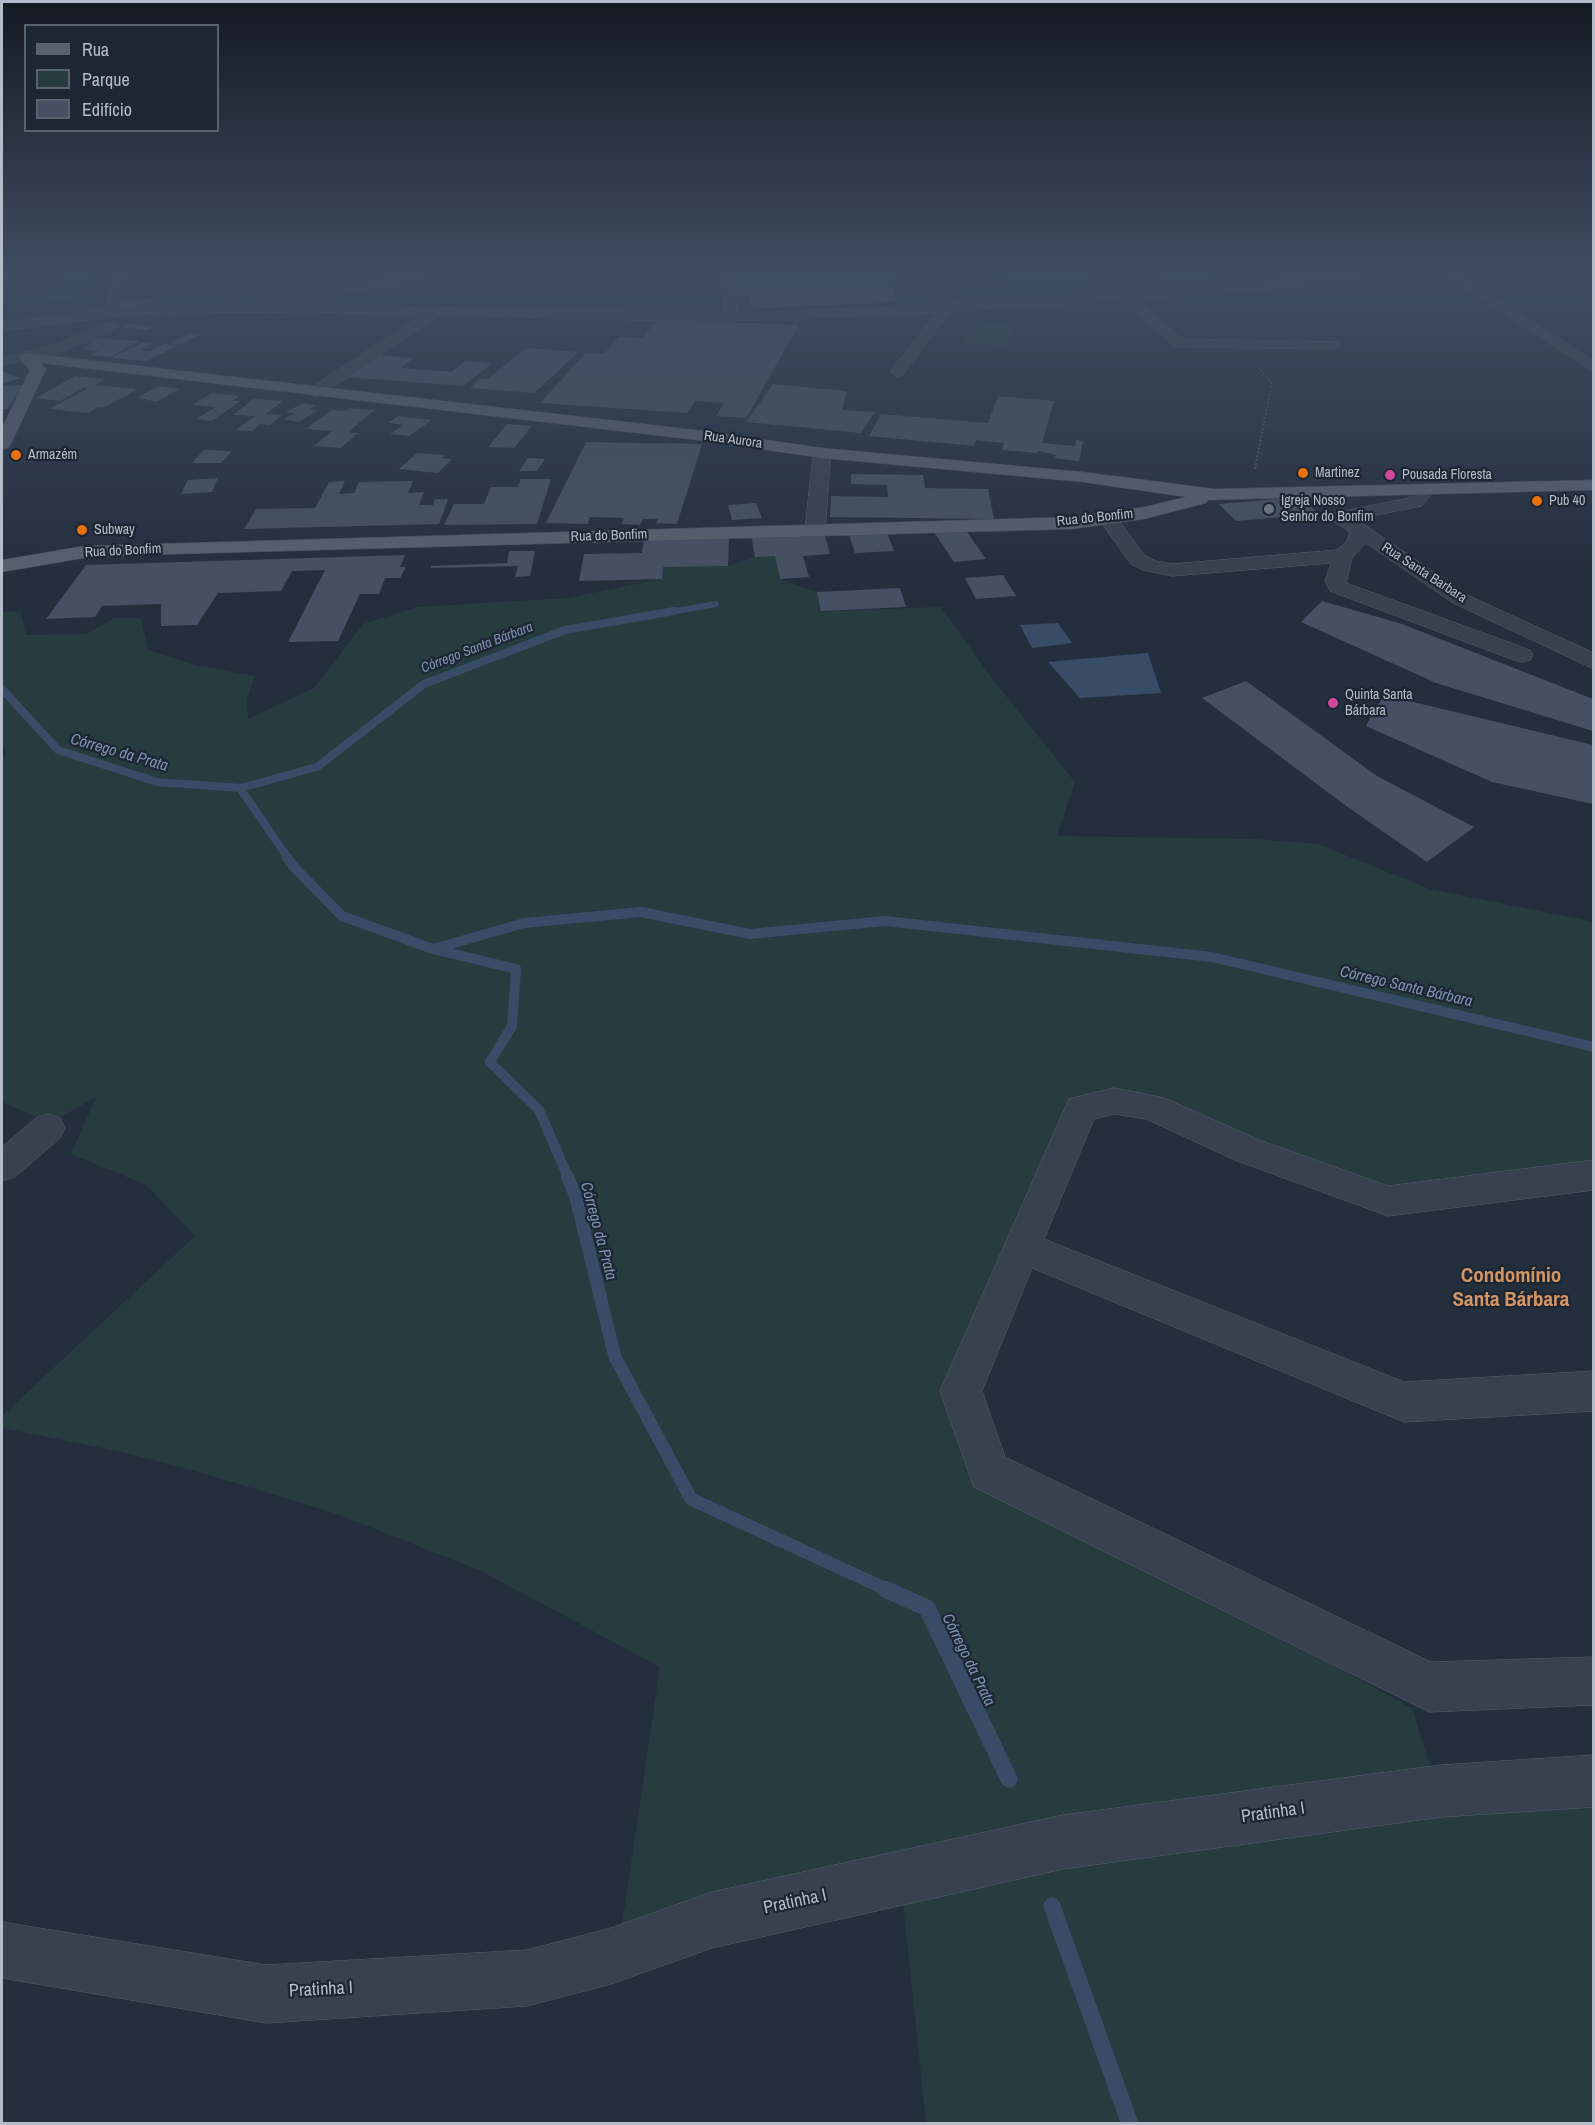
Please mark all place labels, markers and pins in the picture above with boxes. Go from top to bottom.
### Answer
place label: Armazém [28,447,77,463]
marker: Armazém [9,448,23,462]
place label: Martinez [1315,465,1360,481]
marker: Martinez [1296,466,1310,480]
place label: Pousada Floresta [1402,467,1492,483]
marker: Pousada Floresta [1383,468,1397,482]
place label: Igreja Nosso Senhor do Bonfim [1281,493,1374,526]
place label: Pub 40 [1549,493,1585,509]
marker: Pub 40 [1530,494,1544,508]
marker: Igreja Nosso Senhor do Bonfim [1262,502,1276,516]
place label: Subway [94,522,135,538]
marker: Subway [75,523,89,537]
place label: Quinta Santa Bárbara [1345,687,1413,720]
marker: Quinta Santa Bárbara [1326,696,1340,710]

